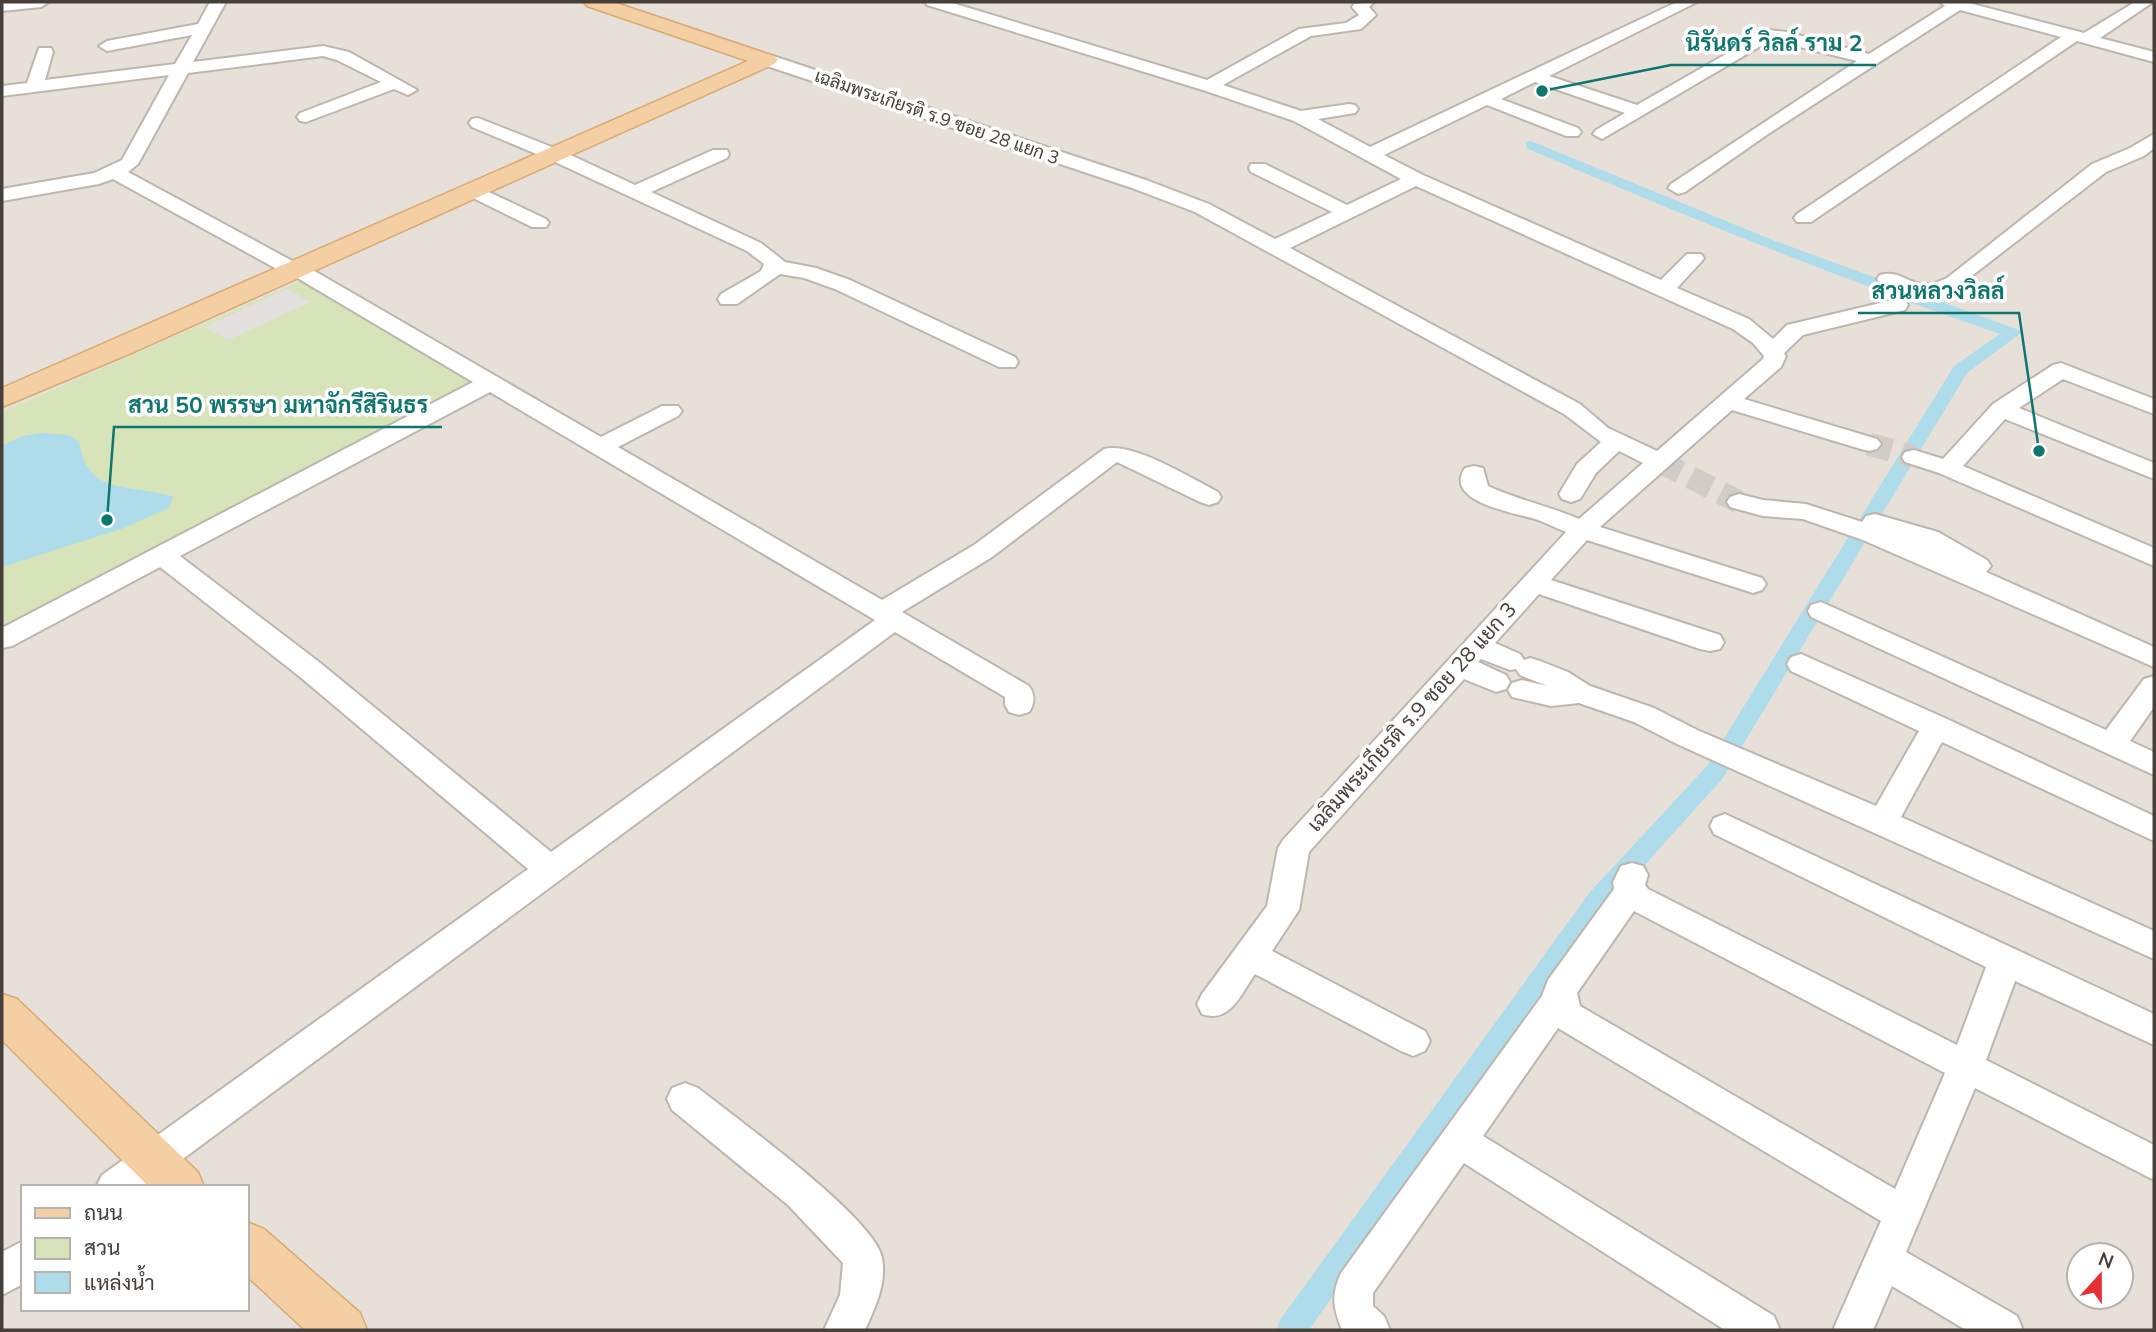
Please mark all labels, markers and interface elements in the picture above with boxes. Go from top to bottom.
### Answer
callout: นิรันดร์ วิลล์ ราม 2 [1671,21,1876,65]
text: นิรันดร์ วิลล์ ราม 2 [1685,27,1863,57]
street label: เฉลิมพระเกียรติ ร.9 ซอย 28 แยก 3 [812,63,1063,169]
callout: สวนหลวงวิลล์ [1858,269,2019,313]
text: สวนหลวงวิลล์ [1872,275,2005,305]
callout: สวน 50 พรรษา มหาจักรีสิรินธร [114,383,442,427]
text: สวน 50 พรรษา มหาจักรีสิรินธร [128,390,428,419]
street label: เฉลิมพระเกียรติ ร.9 ซอย 28 แยก 3 [1301,596,1521,836]
legend [21,1185,248,1311]
text: ถนน [84,1199,123,1225]
text: สวน [84,1234,120,1260]
north arrow [2065,1241,2135,1311]
text: N [2095,1246,2117,1274]
text: แหล่งน้ำ [84,1265,155,1295]

